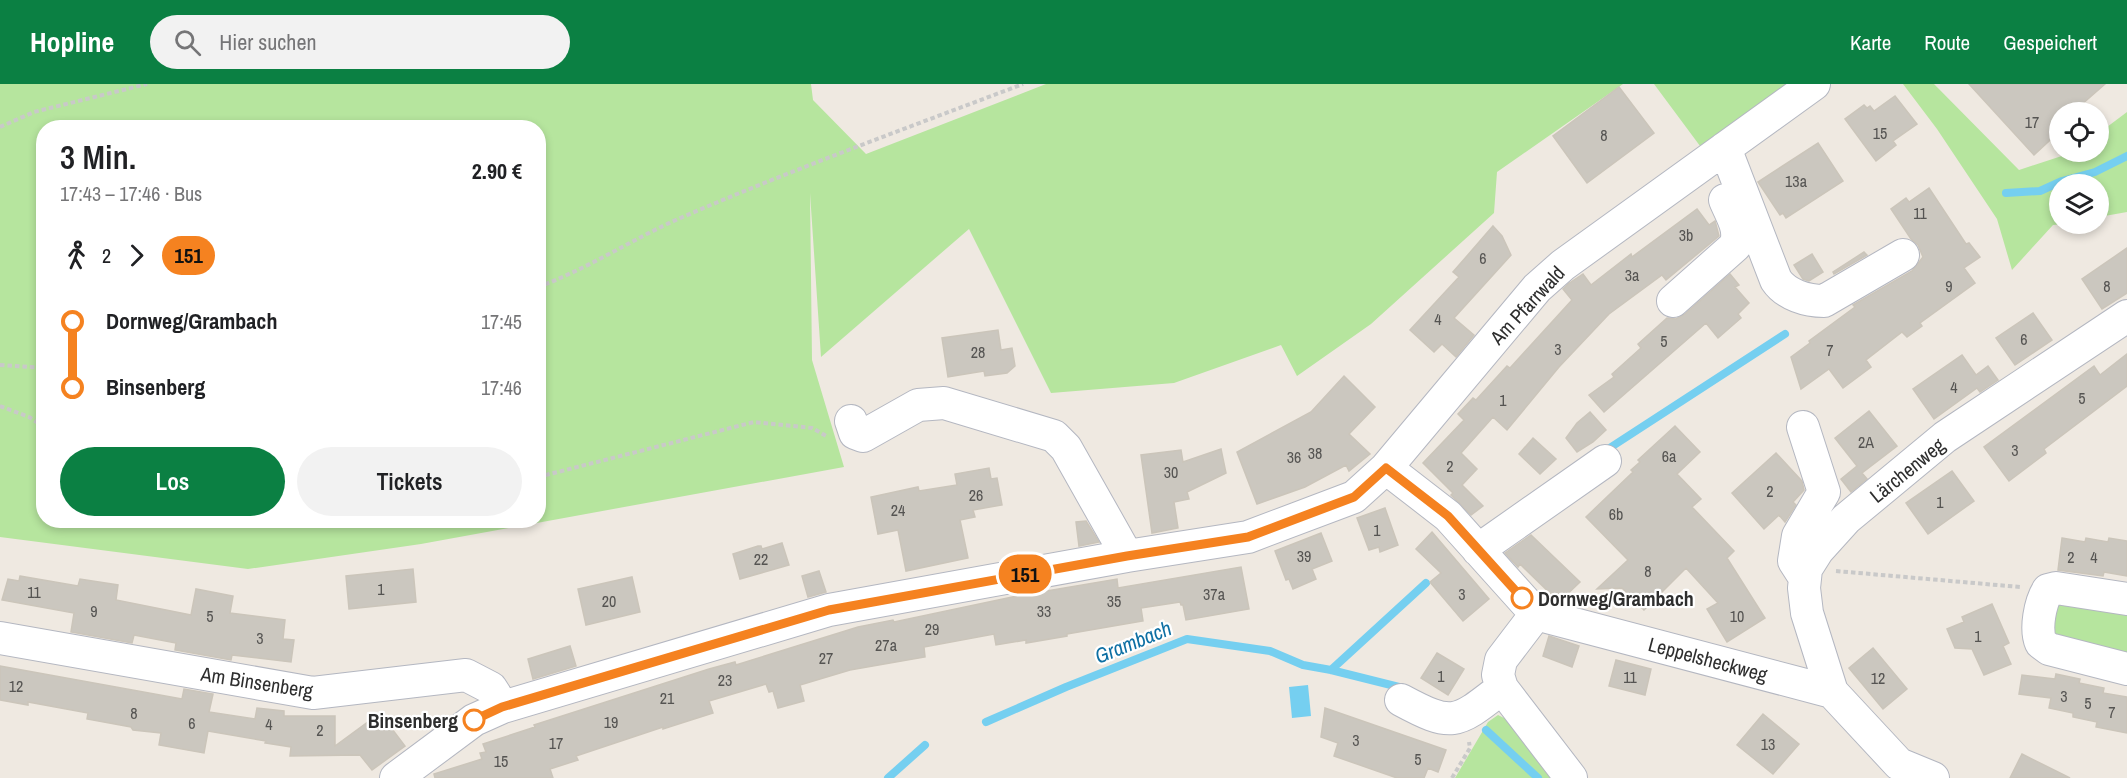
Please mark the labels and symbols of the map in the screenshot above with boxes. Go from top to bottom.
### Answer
house number: 17 [2025,111,2039,133]
house number: 15 [1873,122,1887,144]
house number: 8 [1600,124,1608,146]
house number: 13a [1785,170,1808,192]
house number: 11 [1913,202,1928,224]
house number: 3b [1679,224,1693,246]
house number: 6 [1479,247,1487,269]
street label: Am Pfarrwald [1483,260,1570,351]
house number: 3a [1625,264,1640,286]
house number: 9 [1945,275,1953,297]
house number: 8 [2103,275,2111,297]
house number: 4 [1434,308,1442,330]
house number: 6 [2020,328,2028,350]
house number: 5 [1660,330,1668,352]
house number: 3 [1554,338,1562,360]
house number: 7 [1826,339,1834,361]
house number: 28 [971,341,985,363]
house number: 4 [1950,376,1958,398]
house number: 5 [2078,387,2086,409]
house number: 1 [1499,389,1507,411]
house number: 2A [1858,431,1874,453]
street label: Lärchenweg [1864,431,1950,509]
house number: 3 [2011,439,2019,461]
house number: 38 [1308,442,1322,464]
house number: 6a [1662,445,1677,467]
house number: 36 [1287,446,1301,468]
house number: 2 [1446,455,1454,477]
house number: 30 [1164,461,1178,483]
house number: 2 [1766,480,1774,502]
house number: 26 [969,484,983,506]
house number: 1 [1936,491,1944,513]
house number: 24 [891,499,905,521]
house number: 6b [1609,503,1623,525]
house number: 1 [1373,519,1381,541]
house number: 39 [1297,545,1311,567]
house number: 2 [2067,546,2075,568]
house number: 4 [2090,546,2098,568]
house number: 22 [754,548,768,570]
line badge: 151 [990,554,1060,594]
house number: 8 [1644,560,1652,582]
house number: 1 [377,578,385,600]
house number: 11 [27,581,42,603]
house number: 37a [1203,583,1226,605]
house number: 3 [1458,583,1466,605]
place label: Dornweg/Grambach [1538,585,1694,612]
marker: Dornweg/Grambach [1511,587,1533,609]
house number: 20 [602,590,616,612]
house number: 35 [1107,590,1121,612]
house number: 9 [90,600,98,622]
house number: 33 [1037,600,1051,622]
house number: 5 [206,605,214,627]
house number: 10 [1730,605,1744,627]
water label: Grambach [1090,613,1176,671]
house number: 29 [925,618,939,640]
house number: 1 [1974,625,1982,647]
house number: 3 [256,627,264,649]
street label: Leppelsheckweg [1646,630,1770,688]
house number: 27a [875,634,898,656]
house number: 27 [819,647,833,669]
street label: Am Binsenberg [198,660,315,704]
house number: 1 [1437,665,1445,687]
house number: 11 [1623,666,1638,688]
house number: 12 [1871,667,1885,689]
house number: 23 [718,669,732,691]
house number: 12 [9,675,23,697]
house number: 3 [2060,685,2068,707]
house number: 21 [660,687,675,709]
house number: 5 [2084,692,2092,714]
house number: 7 [2108,701,2116,723]
house number: 8 [130,702,138,724]
place label: Binsenberg [368,707,458,734]
marker: Binsenberg [463,709,485,731]
house number: 19 [604,711,618,733]
house number: 6 [188,712,196,734]
house number: 4 [265,713,273,735]
house number: 2 [316,719,324,741]
house number: 3 [1352,729,1360,751]
house number: 17 [549,732,563,754]
house number: 13 [1761,733,1775,755]
house number: 5 [1414,748,1422,770]
house number: 15 [494,750,508,772]

